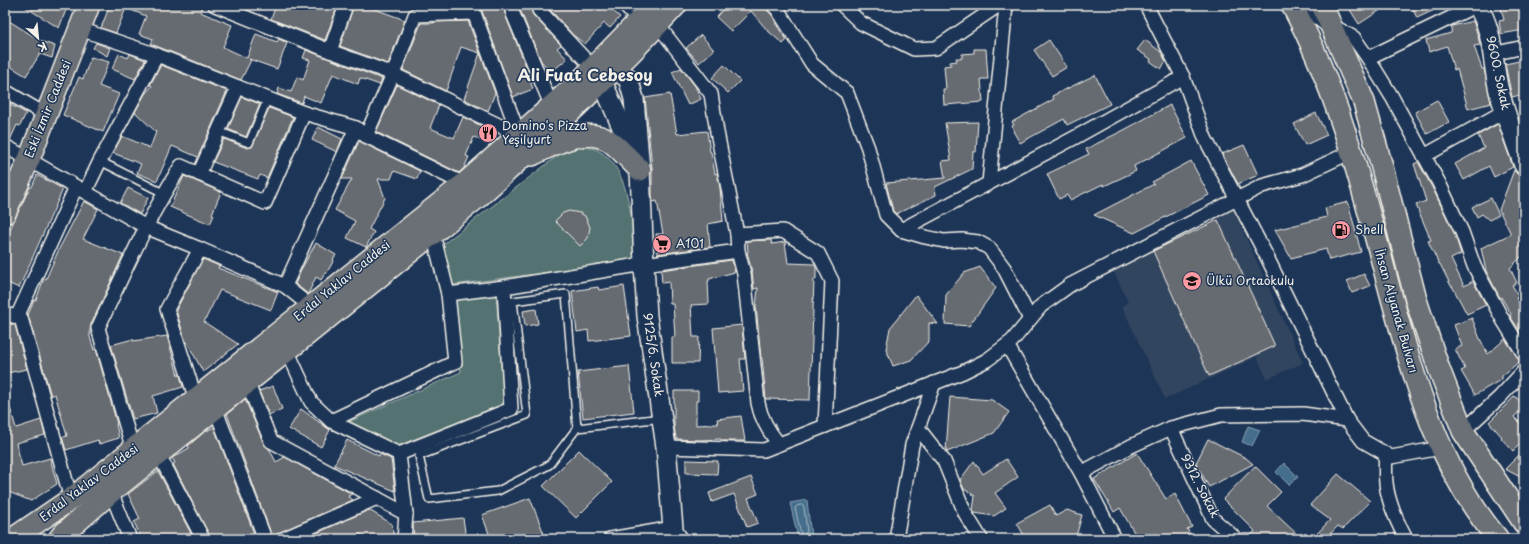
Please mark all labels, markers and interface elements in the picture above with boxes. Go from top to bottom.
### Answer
north arrow [18,18,58,58]
street label: 9600. Sokak [1482,34,1516,112]
text: K [35,38,50,57]
street label: Eski İzmir Caddesi [19,57,75,160]
district label: Ali Fuat Cebesoy [517,62,653,86]
place label: Domino's Pizza Yeşilyurt [502,116,588,148]
restaurant icon: Domino's Pizza Yeşilyurt [477,122,499,144]
fuel station icon: Shell [1330,219,1352,241]
place label: Shell [1355,220,1383,238]
supermarket icon: A101 [651,233,673,255]
place label: A101 [676,234,704,252]
street label: Erdal Yaklav Caddesi [289,236,394,325]
street label: İhsan Alyanak Bulvarı [1371,247,1423,375]
school or university icon: Ülkü Ortaokulu [1181,270,1203,292]
place label: Ülkü Ortaokulu [1206,271,1294,289]
street label: 9125/6. Sokak [639,312,669,398]
street label: Erdal Yaklav Caddesi [35,439,142,525]
street label: 9312. Sokak [1177,450,1225,521]

